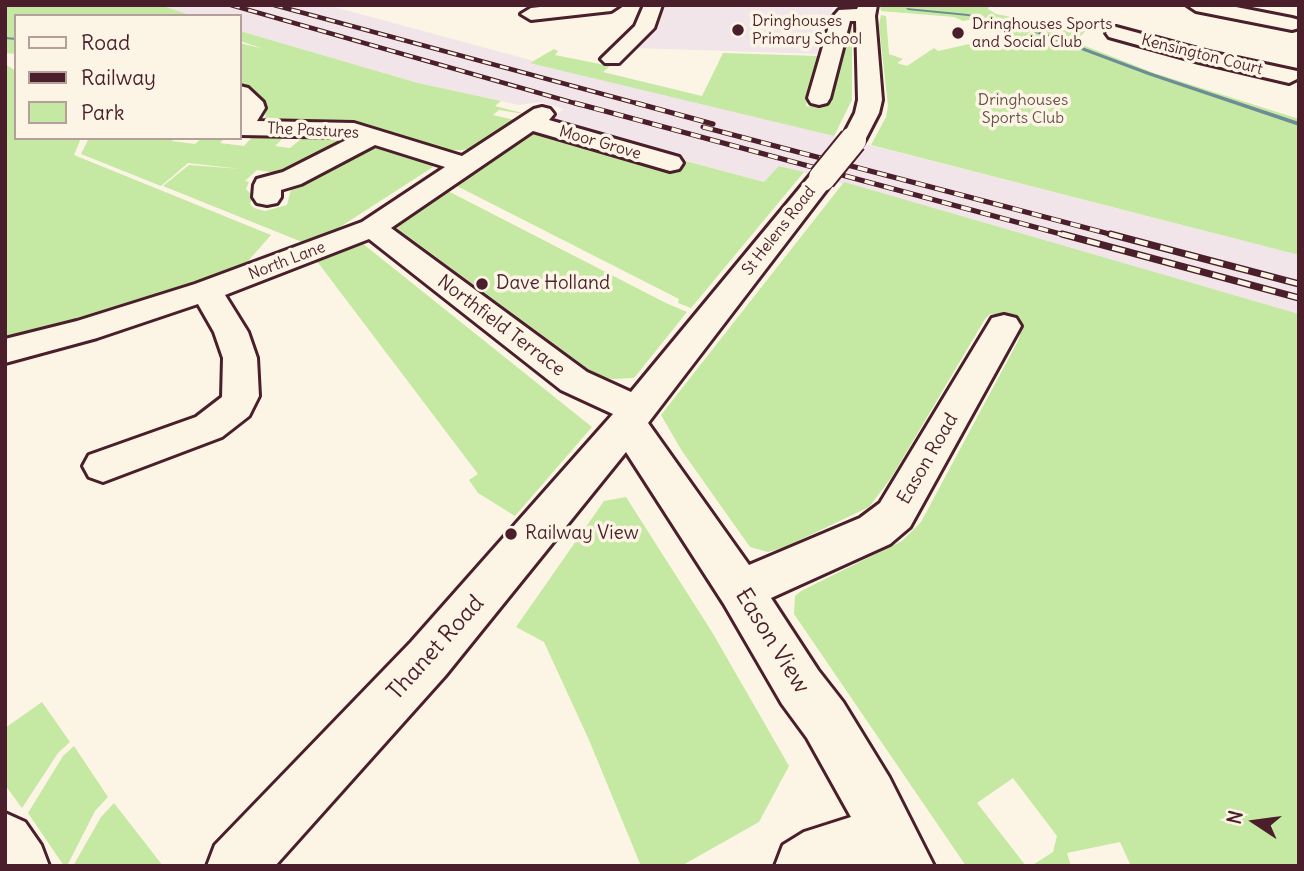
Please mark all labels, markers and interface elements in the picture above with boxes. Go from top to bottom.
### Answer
place label: Dringhouses Primary School [752,11,862,49]
legend [14,14,242,140]
place label: Dringhouses Sports and Social Club [972,14,1112,52]
marker: Dringhouses Primary School [730,22,746,38]
marker: Dringhouses Sports and Social Club [950,25,966,41]
text: Road [81,29,130,56]
street label: Kensington Court [1139,31,1265,79]
text: Railway [81,64,156,91]
park label: Dringhouses Sports Club [978,90,1068,128]
text: Park [81,99,124,126]
street label: The Pastures [266,119,360,143]
street label: Moor Grove [557,122,643,164]
street label: St Helens Road [738,183,820,279]
street label: North Lane [246,238,328,284]
street label: Northfield Terrace [433,271,569,381]
place label: Dave Holland [496,273,610,295]
marker: Dave Holland [474,276,490,292]
street label: Eason Road [893,410,963,508]
place label: Railway View [525,523,639,545]
marker: Railway View [503,526,519,542]
street label: Eason View [729,583,815,699]
street label: Thanet Road [382,590,490,706]
north arrow [1220,787,1290,857]
text: N [1221,808,1248,826]

